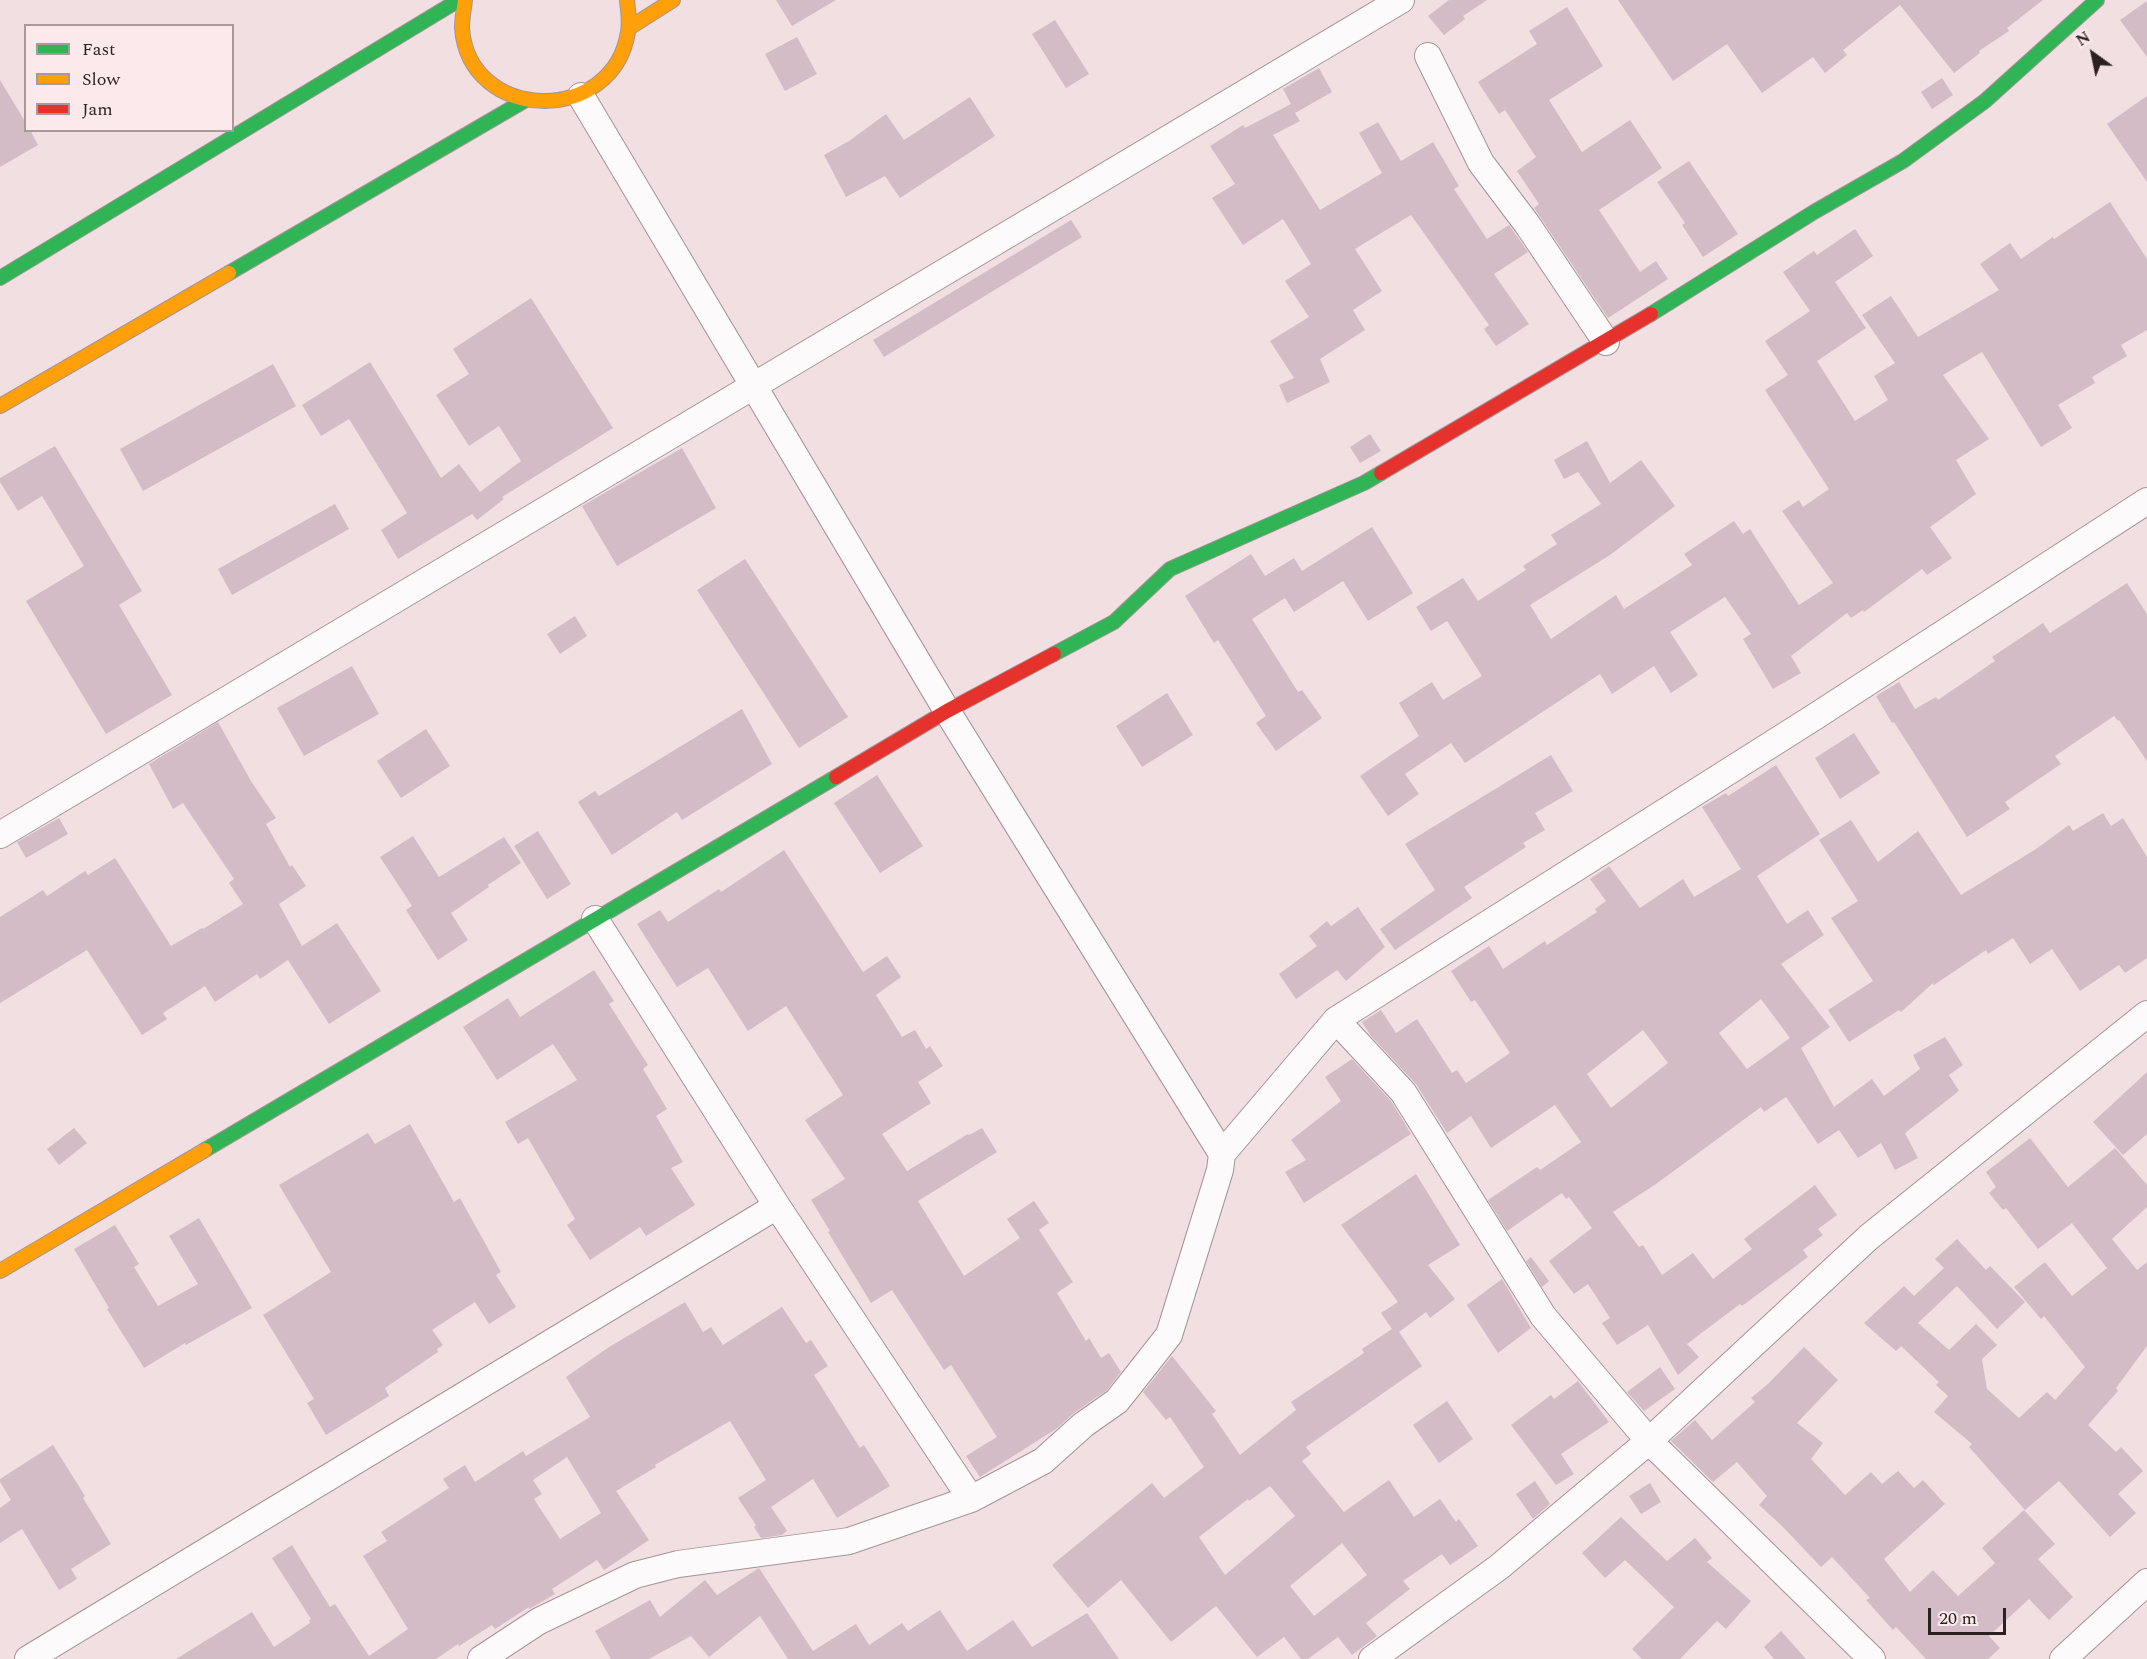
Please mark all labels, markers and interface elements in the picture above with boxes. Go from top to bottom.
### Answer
legend [24,24,234,132]
north arrow [2063,24,2123,84]
text: N [2071,25,2095,53]
text: Fast [82,36,115,63]
text: Slow [82,66,120,93]
text: Jam [82,96,113,123]
scale bar [1931,1596,2009,1634]
text: 20 m [1939,1605,1977,1632]

